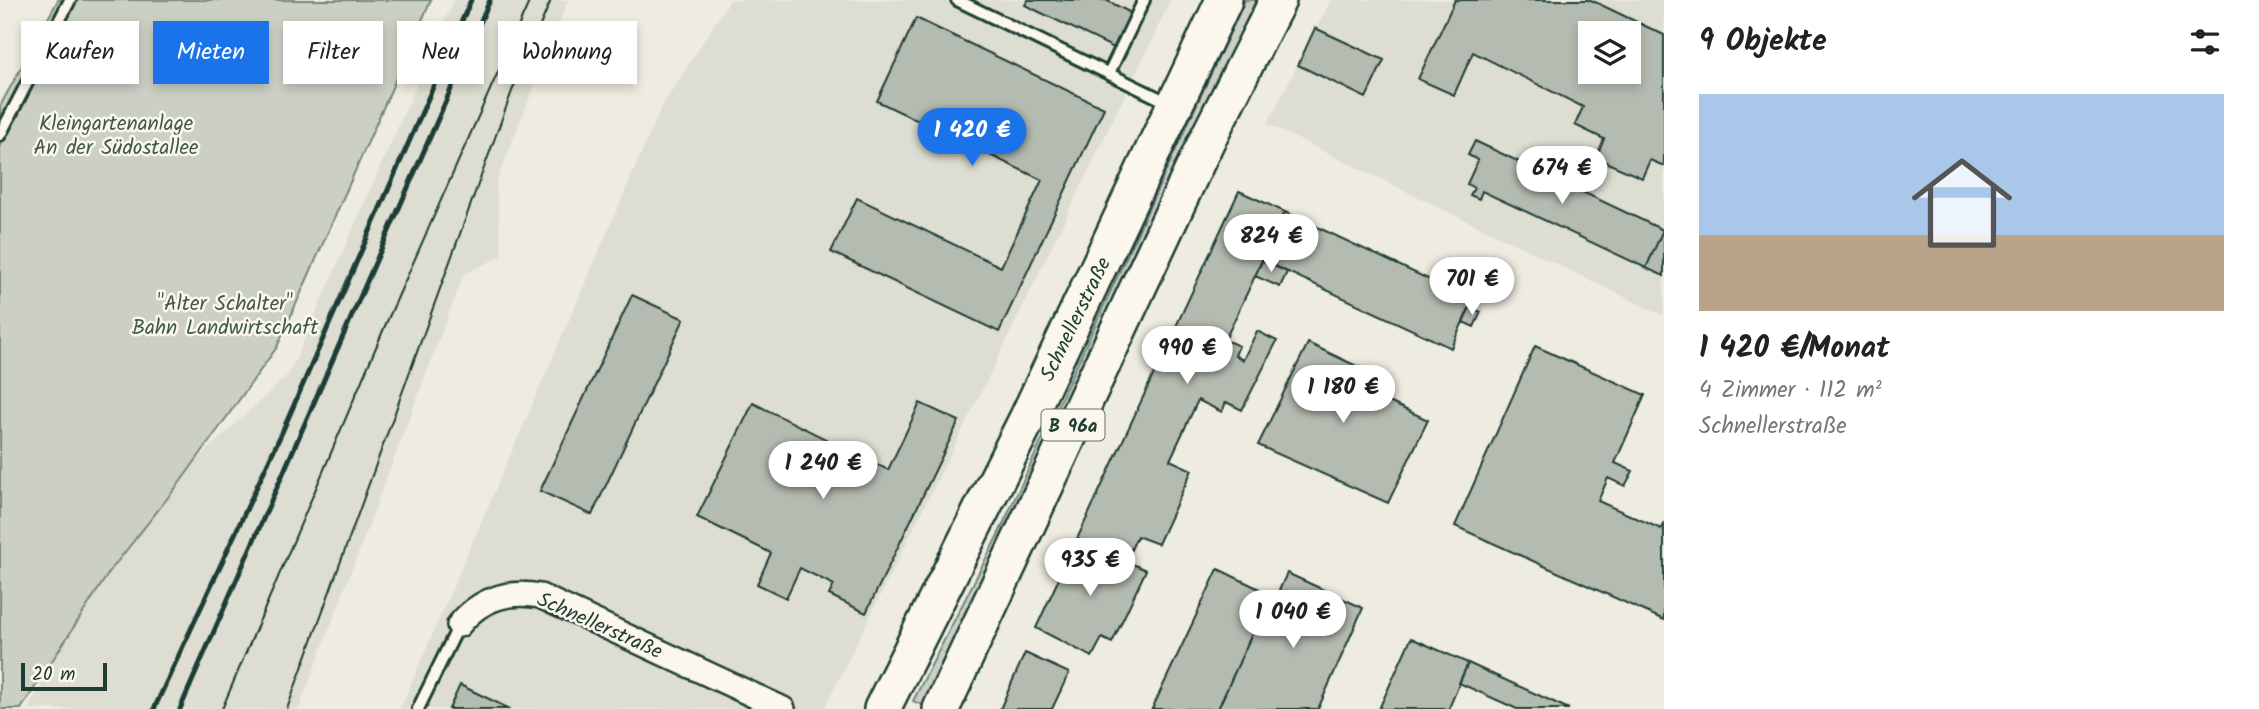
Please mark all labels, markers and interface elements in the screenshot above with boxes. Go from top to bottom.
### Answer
text: 9 Objekte [1699,18,1827,66]
chip: Kaufen [21,21,139,84]
chip: Mieten [153,21,269,84]
chip: Filter [283,21,383,84]
chip: Neu [397,21,484,84]
chip: Wohnung [498,21,637,84]
map controls [1578,21,1641,84]
button: layers [1578,21,1641,84]
icon: filters [2186,23,2224,61]
park label: Kleingartenanlage An der Südostallee [34,108,199,165]
pin: 1 420 € [907,108,1037,168]
text: 1 420 € [934,113,1010,149]
icon: home [1899,140,2025,266]
pin: 674 € [1513,146,1611,206]
text: 674 € [1532,151,1592,187]
pin: 824 € [1222,215,1320,274]
text: 824 € [1240,219,1302,255]
street label: Schnellerstraße [1032,251,1121,387]
pin: 701 € [1423,258,1521,317]
text: 701 € [1445,262,1499,298]
park label: "Alter Schalter" Bahn Landwirtschaft [132,288,319,345]
text: 1 420 €/Monat [1699,325,1890,373]
pin: 990 € [1138,326,1236,386]
text: 990 € [1158,331,1216,367]
pin: 1 180 € [1278,366,1408,425]
text: 1 180 € [1307,370,1379,406]
text: 4 Zimmer · 112 m² [1699,373,1882,409]
text: Schnellerstraße [1699,409,1847,445]
road number: B 96a [1042,410,1104,440]
pin: 1 240 € [758,442,888,501]
text: 1 240 € [785,446,861,482]
pin: 935 € [1041,538,1139,598]
text: 935 € [1060,543,1120,579]
street label: Schnellerstraße [531,584,668,669]
pin: 1 040 € [1228,590,1358,650]
text: 1 040 € [1255,595,1331,631]
scale bar [21,660,107,692]
text: 20 m [32,660,75,690]

